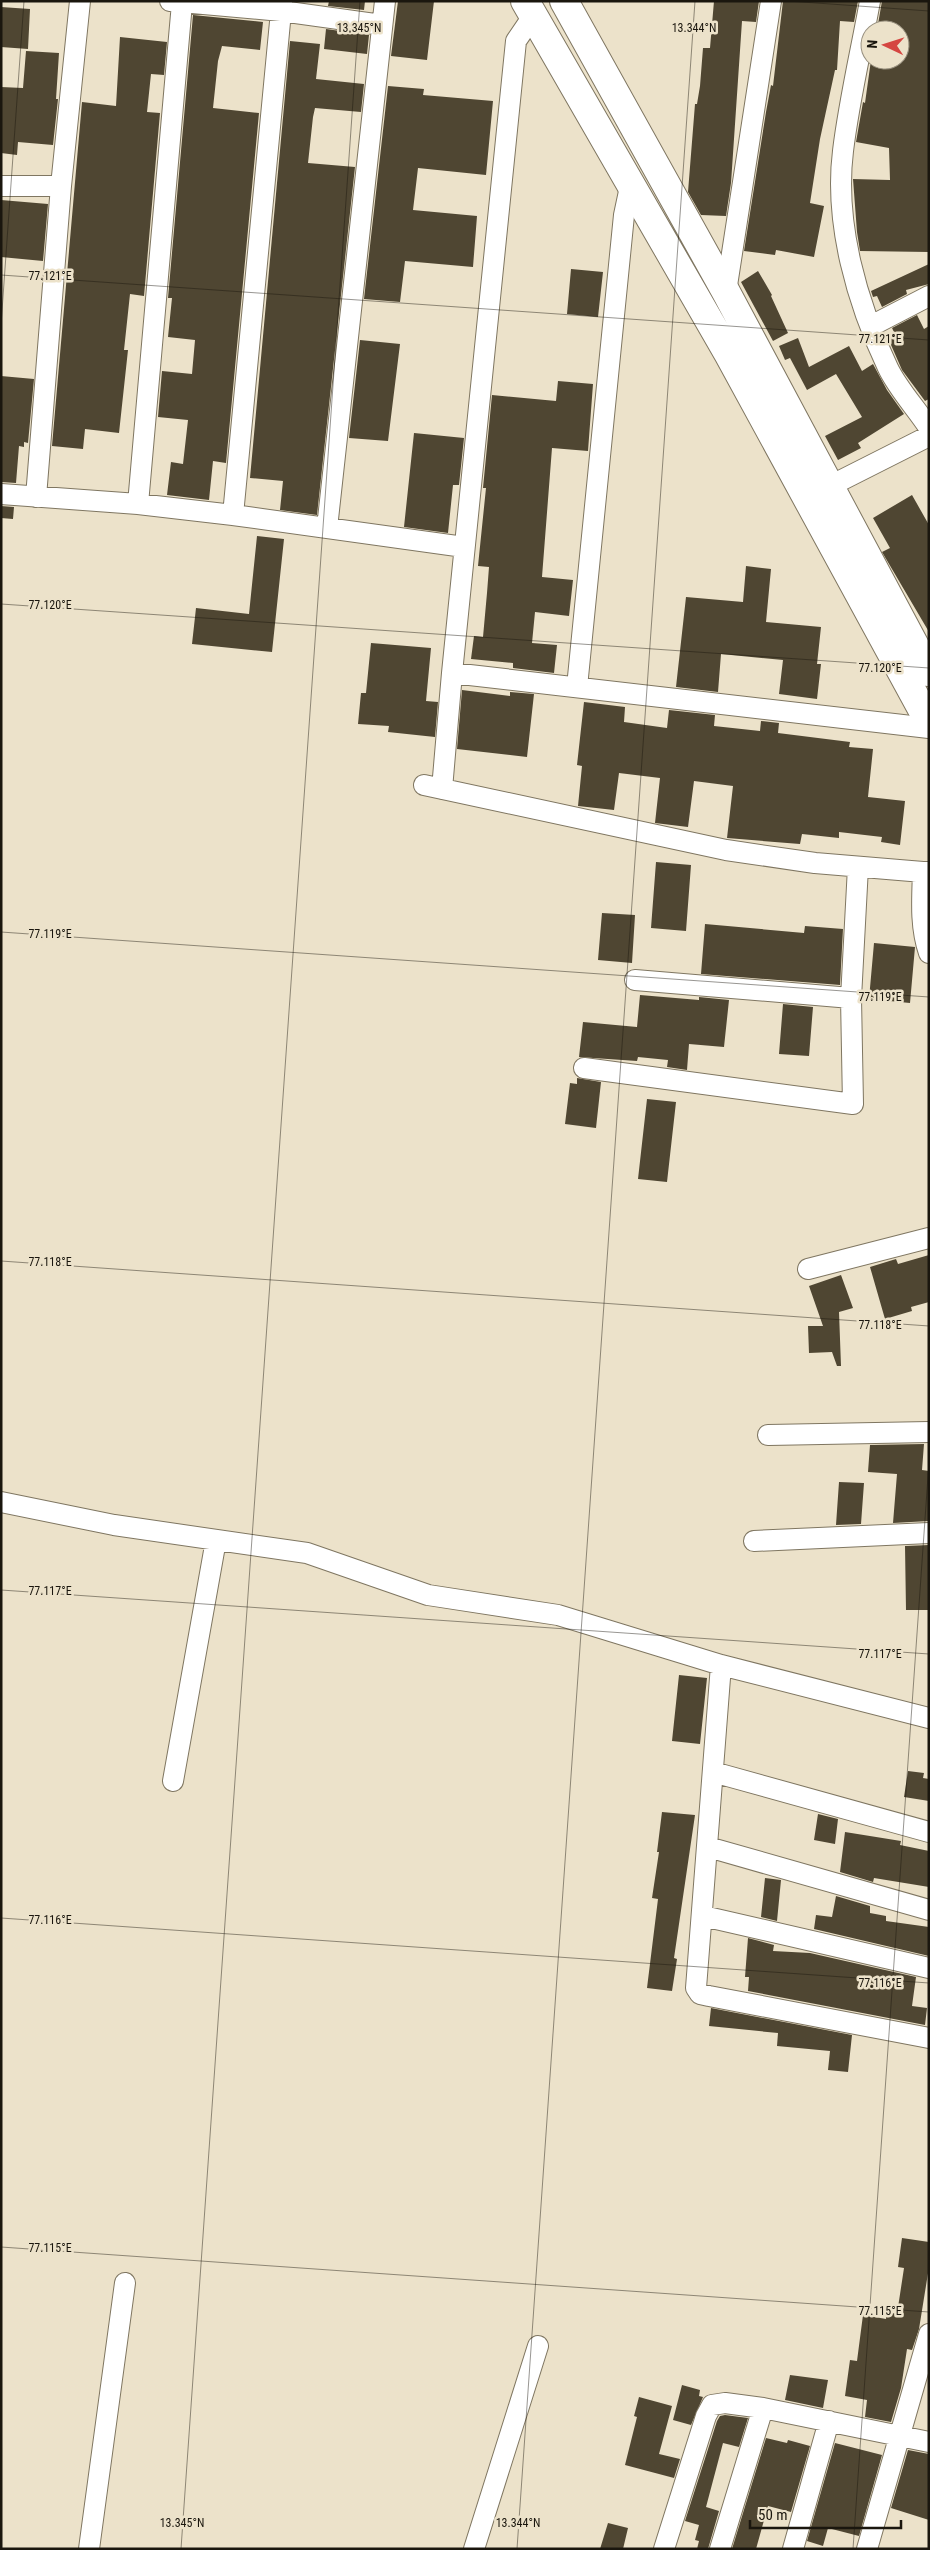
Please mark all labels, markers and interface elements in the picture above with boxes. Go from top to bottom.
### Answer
north arrow [860,20,910,70]
text: 13.345°N [337,21,381,35]
text: 13.344°N [672,21,716,35]
text: N [864,39,880,49]
text: 77.121°E [28,269,72,283]
text: 77.121°E [858,332,902,346]
text: 77.120°E [28,598,72,612]
text: 77.120°E [858,661,902,675]
text: 77.119°E [28,927,72,941]
text: 77.119°E [858,990,902,1004]
text: 77.118°E [28,1255,72,1269]
text: 77.118°E [858,1318,902,1332]
text: 77.117°E [28,1584,72,1598]
text: 77.117°E [858,1647,902,1661]
text: 77.116°E [28,1913,72,1927]
text: 77.116°E [858,1976,902,1990]
text: 77.115°E [28,2241,72,2255]
text: 77.115°E [858,2304,902,2318]
scale bar [750,2498,901,2530]
text: 50 m [758,2506,788,2524]
text: 13.345°N [160,2516,204,2530]
text: 13.344°N [496,2516,540,2530]

